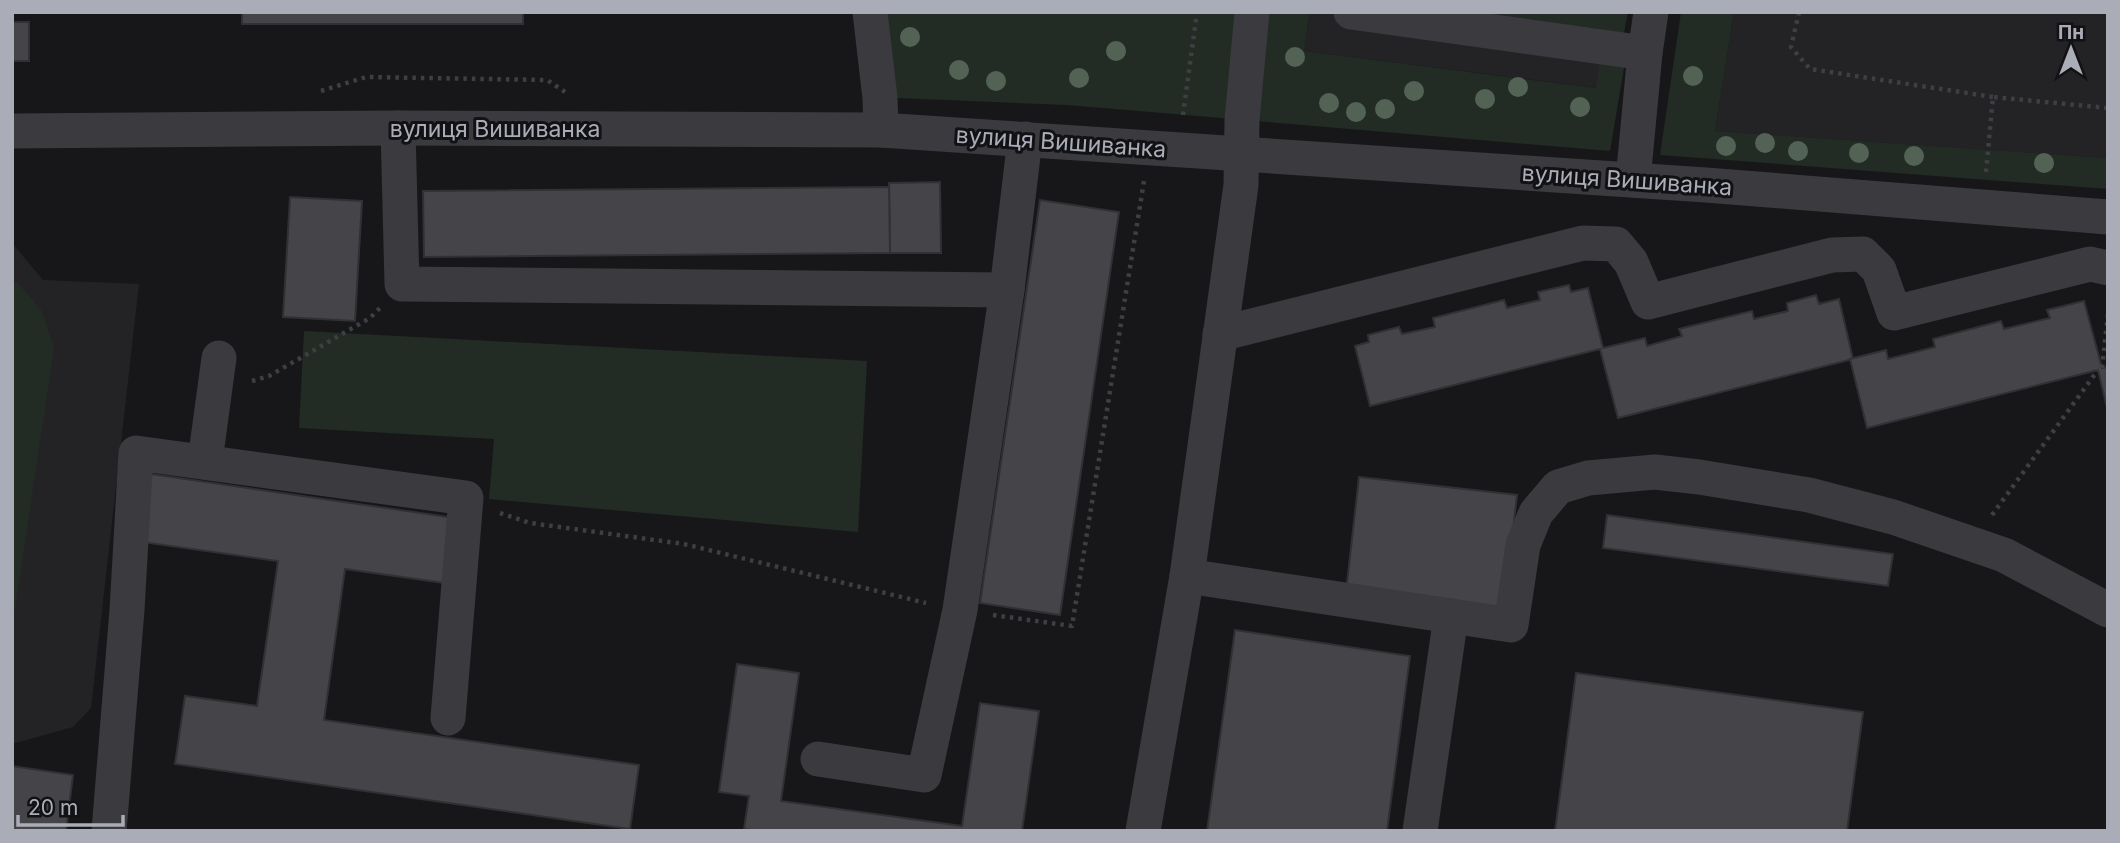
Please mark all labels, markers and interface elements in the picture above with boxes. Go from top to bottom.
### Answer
north arrow [2036,14,2106,84]
text: Пн [2058,21,2084,44]
street label: вулиця Вишиванка [390,115,600,143]
street label: вулиця Вишиванка [955,121,1167,163]
street label: вулиця Вишиванка [1521,159,1733,201]
scale bar [18,784,122,828]
text: 20 m [28,795,78,820]

